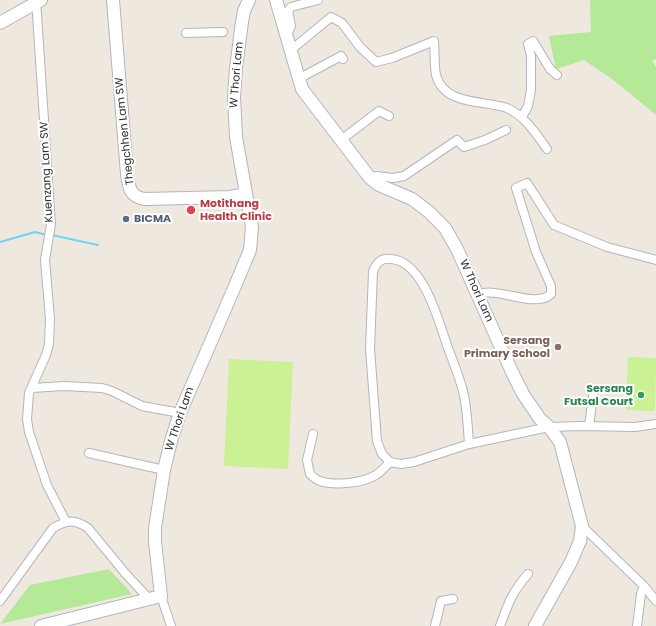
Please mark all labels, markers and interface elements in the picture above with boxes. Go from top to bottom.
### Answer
street label: W Thori Lam [228,41,246,109]
street label: Thegchhen Lam SW [113,76,137,186]
street label: Kuenzang Lam SW [38,121,56,223]
place label: Motithang Health Clinic [200,197,272,223]
marker: Motithang Health Clinic [185,204,197,216]
place label: BICMA [134,212,171,226]
marker: BICMA [121,214,131,224]
street label: W Thori Lam [456,258,496,324]
place label: Sersang Primary School [464,334,550,360]
marker: Sersang Primary School [553,342,563,352]
place label: Sersang Futsal Court [564,382,633,408]
street label: W Thori Lam [163,385,197,453]
marker: Sersang Futsal Court [636,390,646,400]

